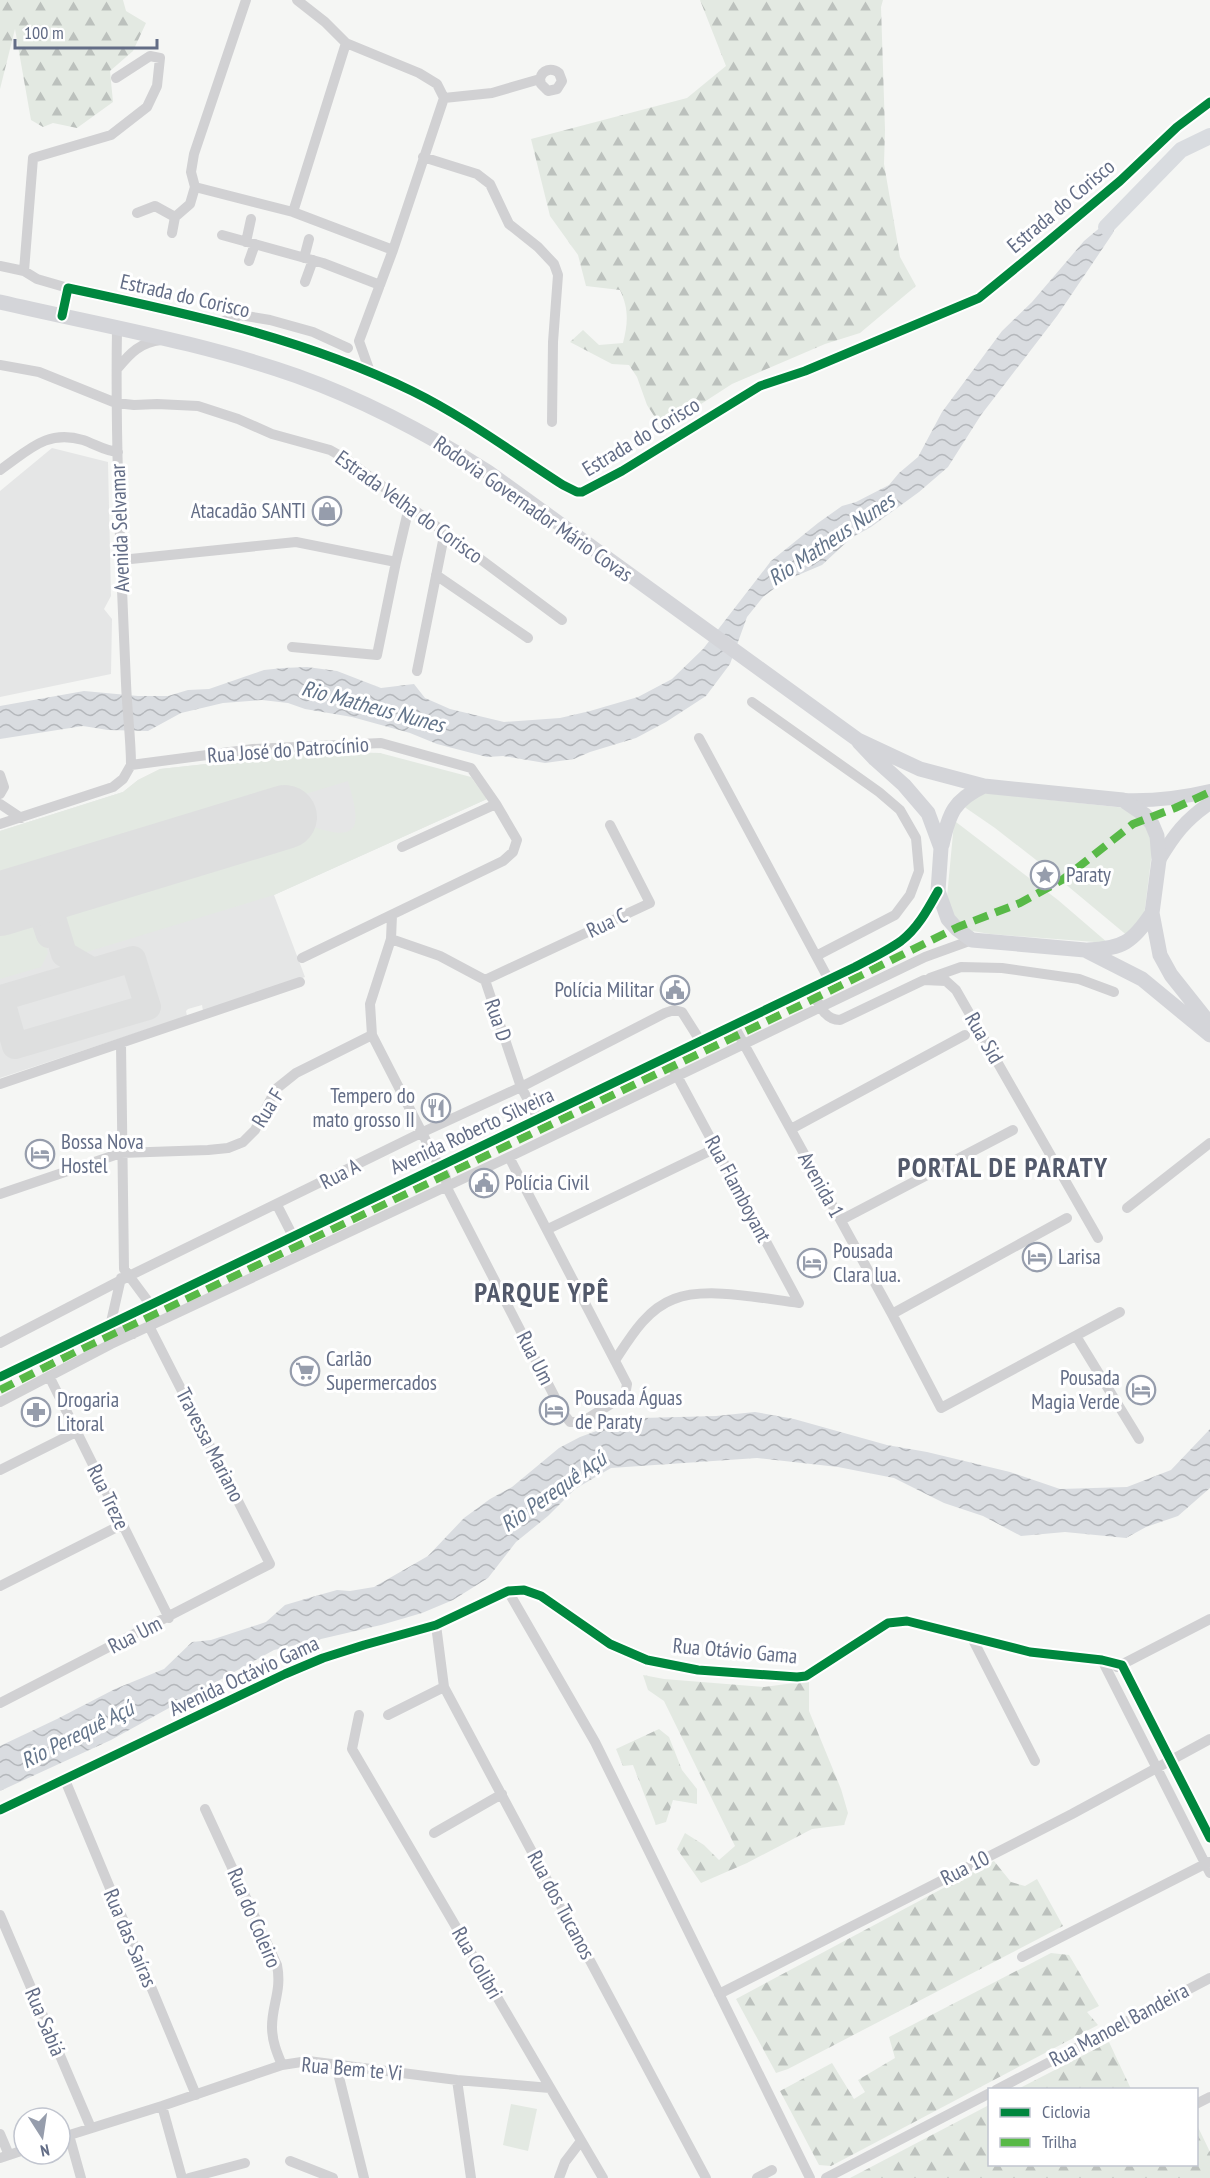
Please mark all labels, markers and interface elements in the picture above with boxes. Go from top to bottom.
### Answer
scale bar [15,12,158,50]
text: 100 m [24,21,64,44]
street label: Estrada do Corisco [1001,153,1120,258]
street label: Estrada do Corisco [118,267,253,324]
street label: Estrada do Corisco [577,391,704,482]
street label: Rodovia Governador Mário Covas [429,430,638,588]
street label: Estrada Velha do Corisco [330,444,488,569]
street label: Avenida Selvamar [104,463,135,593]
water label: Rio Matheus Nunes [763,485,902,592]
shop icon: Atacadão SANTI [311,495,343,527]
place label: Atacadão SANTI [191,497,306,524]
water label: Rio Matheus Nunes [299,674,450,739]
street label: Rua José do Patrocínio [206,730,370,769]
place icon: Paraty [1029,859,1061,891]
place label: Paraty [1066,861,1111,888]
street label: Rua C [582,901,632,944]
public building icon: Polícia Militar [659,974,691,1006]
place label: Polícia Militar [554,976,654,1003]
street label: Rua D [479,995,518,1045]
street label: Rua Sid [959,1007,1010,1068]
street label: Avenida Roberto Silveira [386,1081,558,1180]
place label: Tempero do mato grosso II [312,1082,415,1133]
street label: Rua F [245,1083,290,1132]
restaurant icon: Tempero do mato grosso II [420,1092,452,1124]
place label: Bossa Nova Hostel [61,1128,144,1179]
street label: Rua Flamboyant [699,1131,778,1247]
hotel icon: Bossa Nova Hostel [24,1138,56,1170]
street label: Avenida 1 [792,1147,851,1222]
district label: PORTAL DE PARATY [897,1150,1109,1184]
street label: Rua A [315,1152,364,1195]
public building icon: Polícia Civil [468,1167,500,1199]
place label: Polícia Civil [505,1169,589,1196]
place label: Pousada Clara lua. [833,1237,901,1288]
hotel icon: Larisa [1021,1241,1053,1273]
place label: Larisa [1058,1243,1101,1270]
hotel icon: Pousada Clara lua. [796,1247,828,1279]
district label: PARQUE YPÊ [474,1275,610,1309]
street label: Rua Um [511,1326,560,1389]
place label: Carlão Supermercados [326,1345,437,1396]
supermarket icon: Carlão Supermercados [289,1355,321,1387]
place label: Pousada Magia Verde [1031,1364,1120,1415]
hotel icon: Pousada Magia Verde [1125,1374,1157,1406]
street label: Travessa Mariano [170,1383,251,1506]
place label: Pousada Águas de Paraty [575,1384,682,1435]
place label: Drogaria Litoral [57,1386,119,1437]
hotel icon: Pousada Águas de Paraty [538,1394,570,1426]
pharmacy icon: Drogaria Litoral [20,1396,52,1428]
water label: Rio Perequê Açú [495,1444,612,1538]
street label: Rua Treze [81,1460,136,1534]
street label: Rua Um [103,1610,166,1659]
street label: Avenida Octávio Gama [165,1629,323,1722]
street label: Rua Otávio Gama [672,1632,798,1669]
water label: Rio Perequê Açú [16,1693,139,1774]
street label: Rua 10 [936,1844,994,1891]
street label: Rua dos Tucanos [522,1846,601,1964]
street label: Rua do Coleiro [221,1864,288,1972]
street label: Rua das Saíras [98,1885,163,1991]
street label: Rua Colibri [446,1922,509,2004]
street label: Rua Manoel Bandeira [1044,1976,1193,2073]
street label: Rua Sabiá [19,1984,72,2060]
street label: Rua Bem te Vi [300,2051,404,2086]
legend [988,2088,1198,2166]
text: Ciclovia [1042,2100,1090,2123]
north arrow [12,2106,72,2166]
text: Trilha [1042,2130,1077,2153]
text: N [39,2140,51,2161]

